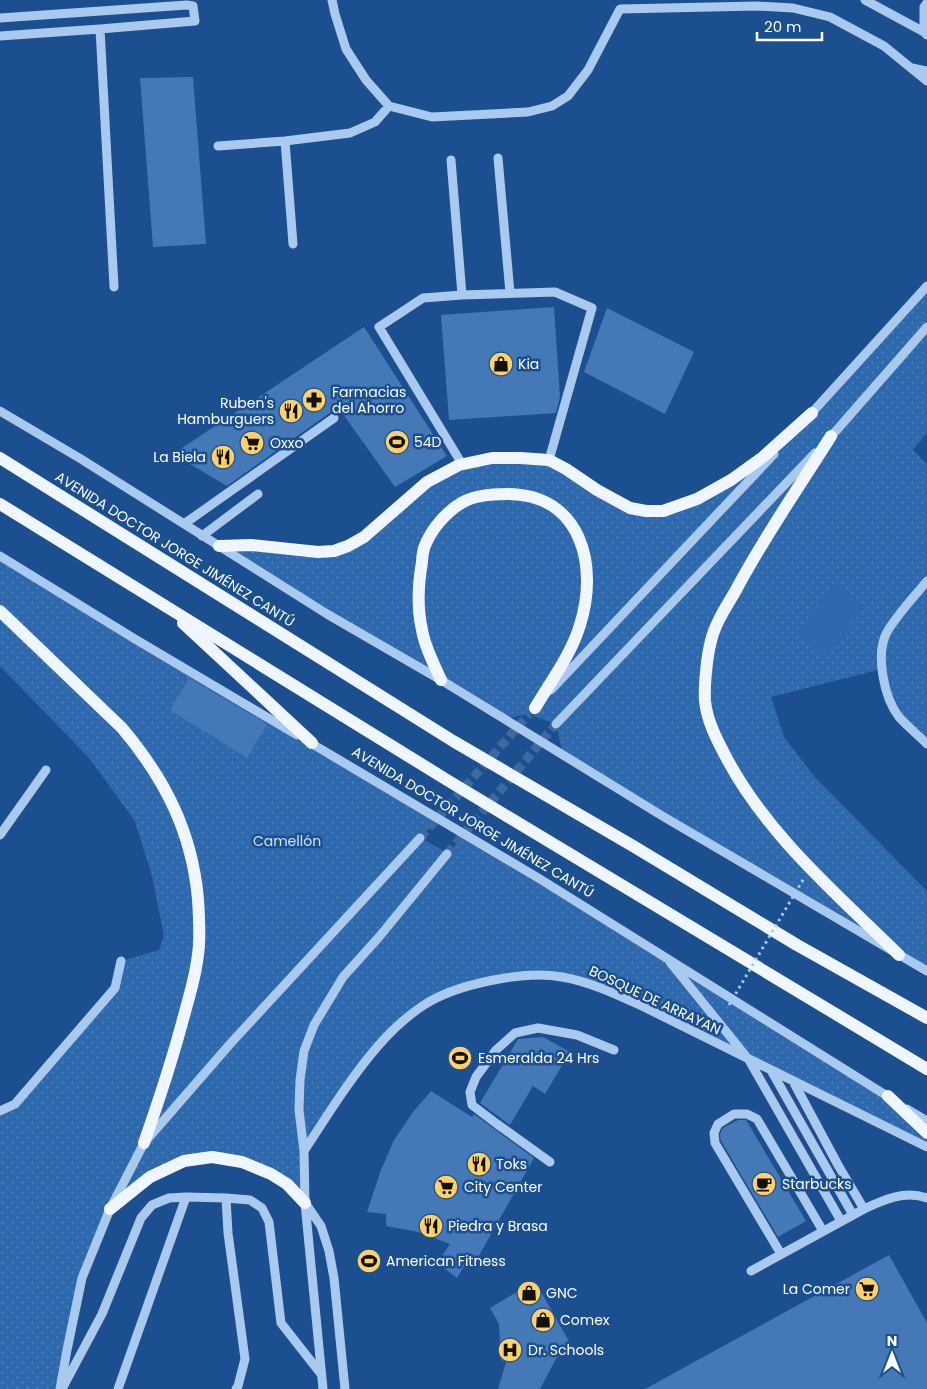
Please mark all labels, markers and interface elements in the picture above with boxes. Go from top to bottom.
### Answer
scale bar [757,10,822,42]
text: 20 m [764,16,802,37]
shop icon: Kia [488,351,514,377]
place label: Kia [518,354,539,374]
place label: Farmacias del Ahorro [332,382,406,418]
pharmacy icon: Farmacias del Ahorro [301,387,327,413]
place label: Ruben's Hamburguers [177,393,274,429]
restaurant icon: Ruben's Hamburguers [278,398,304,424]
sports icon: 54D [384,429,410,455]
supermarket icon: Oxxo [239,430,265,456]
place label: 54D [414,432,442,452]
place label: Oxxo [270,433,303,453]
restaurant icon: La Biela [210,444,236,470]
place label: La Biela [153,447,206,467]
street label: AVENIDA DOCTOR JORGE JIMÉNEZ CANTÚ [51,467,299,631]
street label: AVENIDA DOCTOR JORGE JIMÉNEZ CANTÚ [348,742,598,902]
park label: Camellón [253,831,321,851]
street label: BOSQUE DE ARRAYAN [586,961,724,1039]
sports icon: Esmeralda 24 Hrs [447,1045,473,1071]
place label: Esmeralda 24 Hrs [478,1048,599,1068]
restaurant icon: Toks [466,1151,492,1177]
place label: Toks [496,1154,527,1174]
cafe icon: Starbucks [751,1171,777,1197]
supermarket icon: City Center [433,1174,459,1200]
place label: Starbucks [782,1174,851,1194]
place label: City Center [464,1177,542,1197]
restaurant icon: Piedra y Brasa [418,1213,444,1239]
place label: Piedra y Brasa [448,1216,548,1236]
sports icon: American Fitness [356,1248,382,1274]
place label: American Fitness [386,1251,506,1271]
supermarket icon: La Comer [854,1276,880,1302]
place label: La Comer [783,1279,850,1299]
shop icon: GNC [516,1280,542,1306]
place label: GNC [546,1283,578,1303]
shop icon: Comex [530,1307,556,1333]
place label: Comex [560,1310,610,1330]
north arrow [867,1329,917,1379]
text: N [887,1331,897,1351]
hospital icon: Dr. Schools [497,1337,523,1363]
place label: Dr. Schools [528,1340,604,1360]

